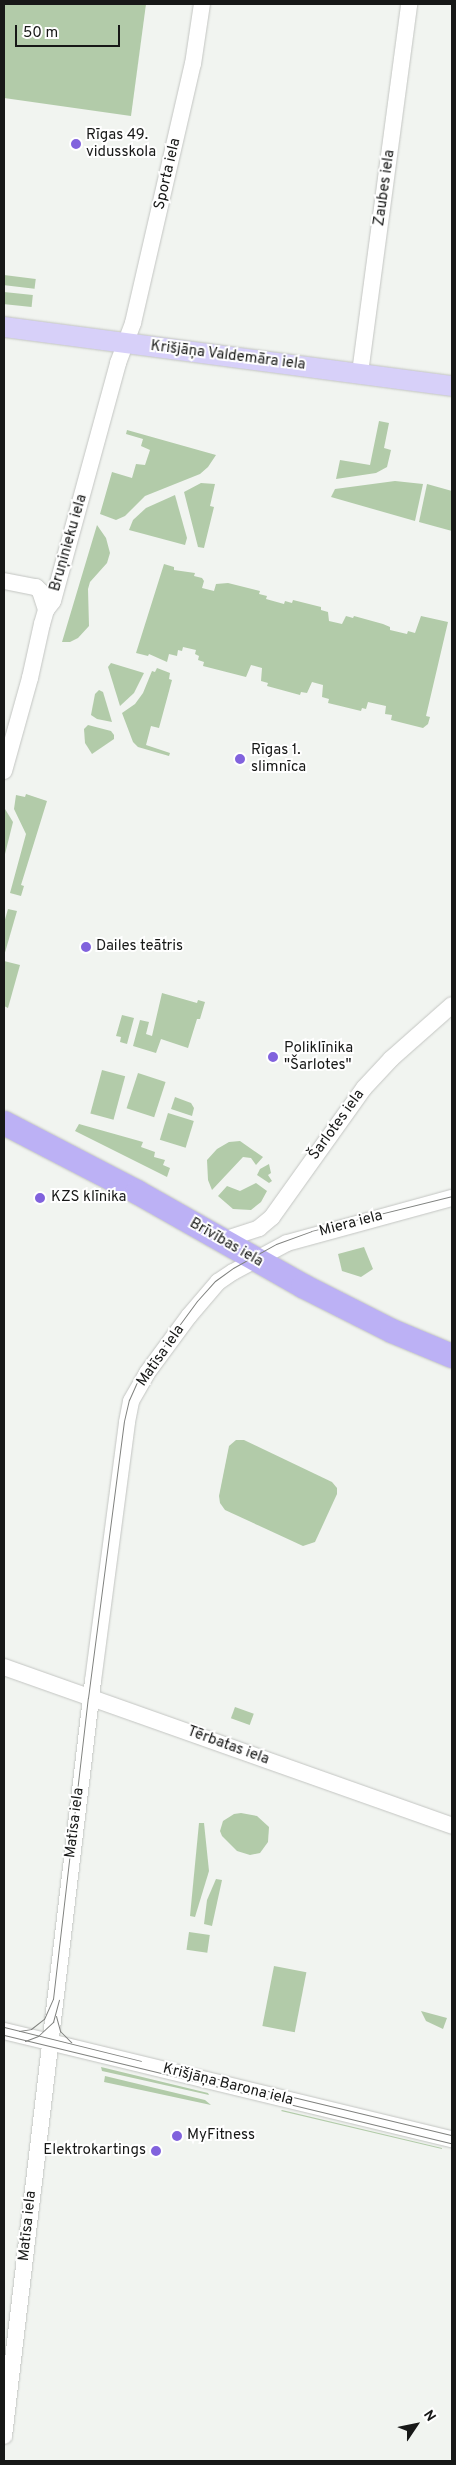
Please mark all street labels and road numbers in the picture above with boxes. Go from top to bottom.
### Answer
street label: Sporta iela [151,137,185,211]
street label: Zaubes iela [371,149,399,227]
street label: Krišjāņa Valdemāra iela [149,338,307,374]
street label: Bruņinieku iela [47,492,91,594]
street label: Šarlotes iela [305,1086,369,1164]
street label: Miera iela [317,1207,385,1241]
street label: Brīvības iela [186,1215,266,1271]
street label: Matīsa iela [133,1322,189,1390]
street label: Tērbatas iela [185,1723,271,1769]
street label: Matīsa iela [62,1787,88,1859]
street label: Krišjāņa Barona iela [161,2060,295,2110]
street label: Matīsa iela [15,2190,41,2262]

